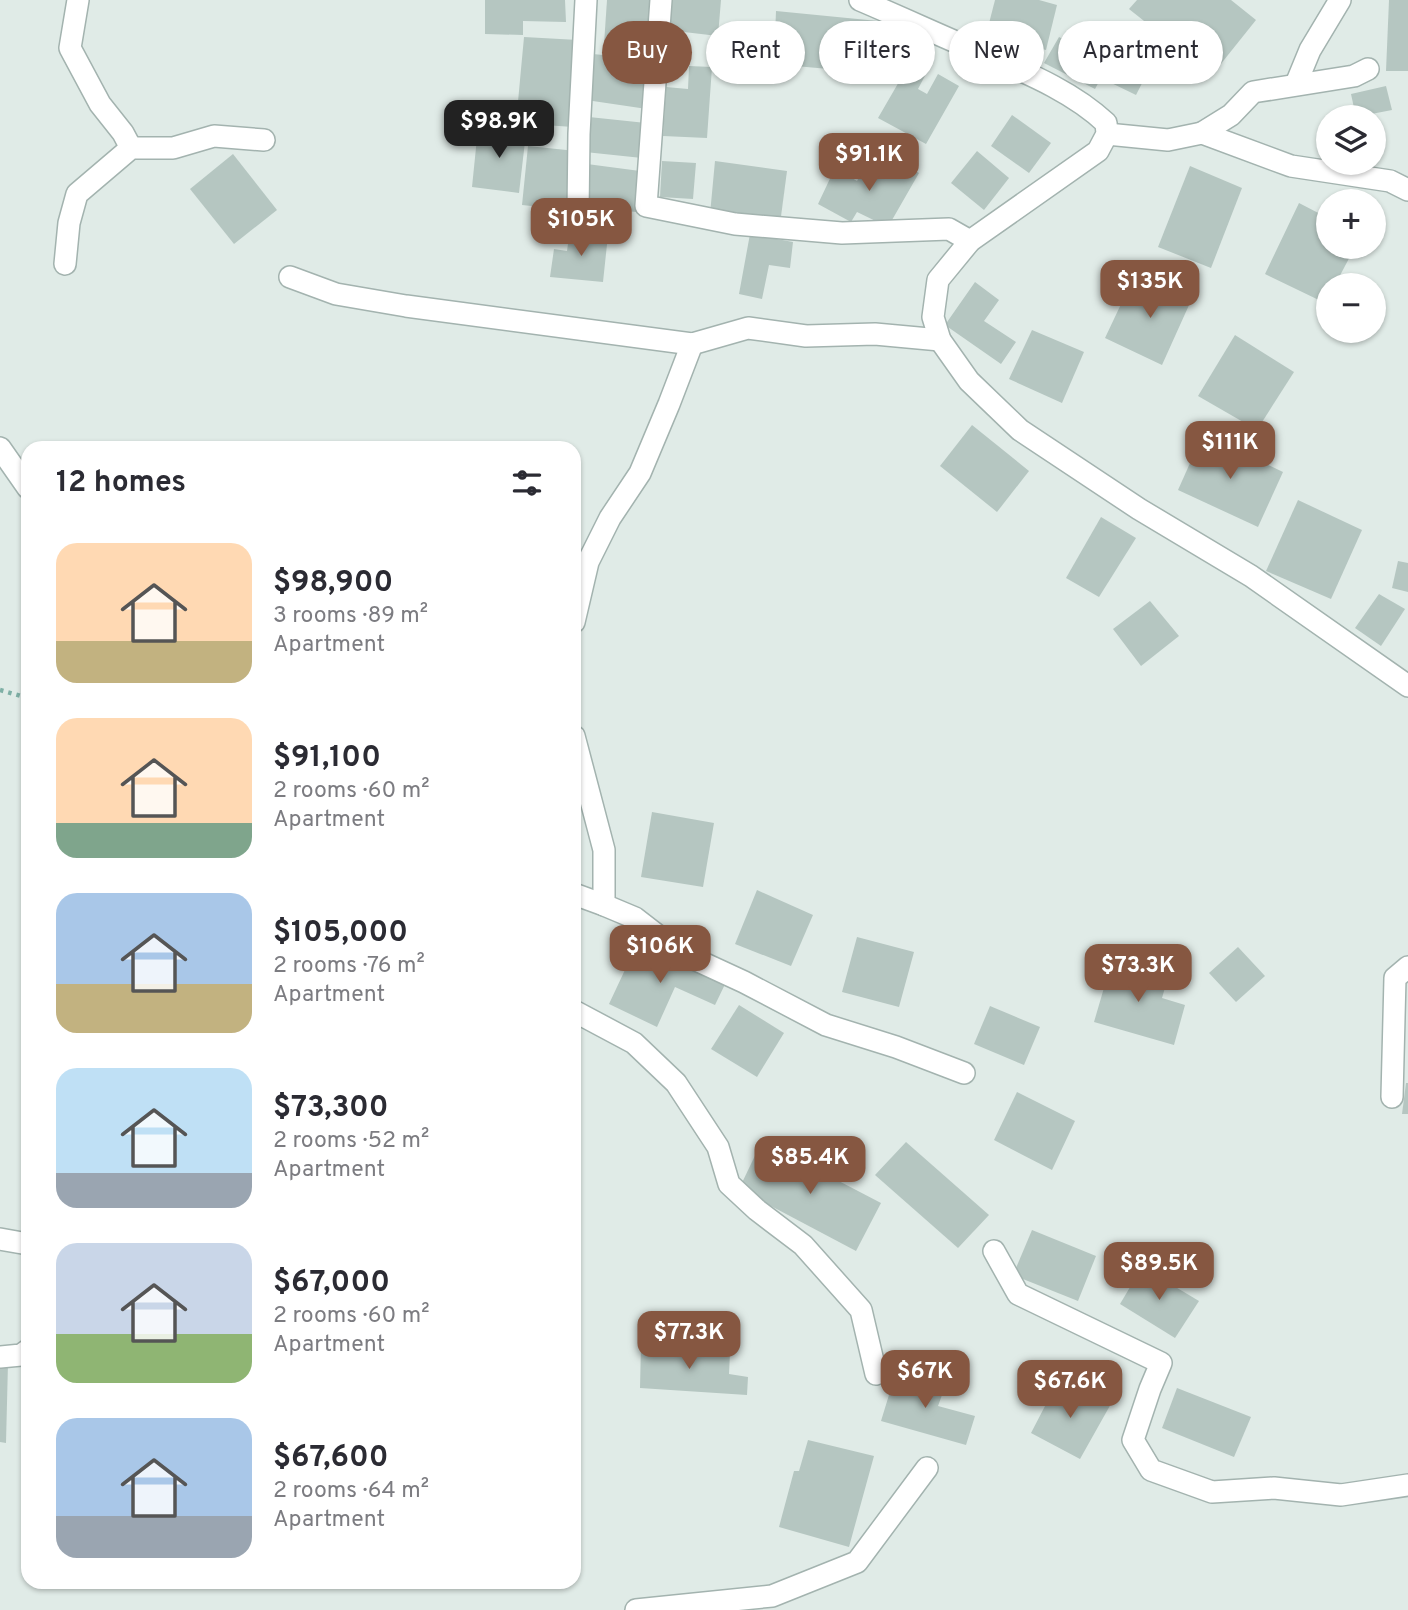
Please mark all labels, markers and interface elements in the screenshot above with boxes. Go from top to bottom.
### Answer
chip: Buy [602,21,692,84]
chip: Rent [706,21,805,84]
chip: Filters [819,21,935,84]
chip: New [949,21,1044,84]
chip: Apartment [1058,21,1223,84]
pin: $98.9K [442,100,556,160]
map controls [1316,105,1386,343]
button: layers [1316,105,1386,175]
text: $98.9K [460,108,538,137]
pin: $91.1K [812,134,926,193]
text: $91.1K [835,141,903,170]
button: + [1316,189,1386,259]
pin: $105K [532,198,630,258]
text: $105K [547,206,615,235]
pin: $135K [1101,260,1199,320]
text: $135K [1116,268,1184,297]
button: − [1316,273,1386,343]
pin: $111K [1181,421,1279,481]
text: $111K [1201,429,1259,458]
icon: filters [508,464,546,502]
text: 12 homes [56,465,186,502]
text: $98,900 [273,565,393,602]
icon: home [112,571,196,655]
text: 3 rooms · 89 m² [273,602,428,631]
text: Apartment [273,631,385,660]
text: $91,100 [273,740,381,777]
icon: home [112,746,196,830]
text: 2 rooms · 60 m² [273,777,430,806]
text: Apartment [273,806,385,835]
text: $105,000 [273,915,408,952]
icon: home [112,921,196,1005]
pin: $106K [611,926,709,985]
text: $106K [626,933,694,962]
pin: $73.3K [1081,944,1195,1004]
text: 2 rooms · 76 m² [273,952,425,981]
text: $73.3K [1101,952,1175,981]
text: Apartment [273,981,385,1010]
text: $73,300 [273,1090,389,1127]
icon: home [112,1096,196,1180]
text: 2 rooms · 52 m² [273,1127,429,1156]
pin: $85.4K [753,1136,867,1196]
text: $85.4K [770,1144,850,1173]
text: Apartment [273,1156,385,1185]
pin: $89.5K [1102,1242,1216,1302]
text: $89.5K [1120,1250,1198,1279]
text: $67,000 [273,1265,390,1302]
icon: home [112,1271,196,1355]
text: 2 rooms · 60 m² [273,1302,430,1331]
pin: $77.3K [632,1312,746,1371]
text: $77.3K [653,1319,725,1348]
text: Apartment [273,1331,385,1360]
pin: $67K [884,1350,966,1410]
text: $67K [897,1358,953,1387]
pin: $67.6K [1013,1360,1127,1420]
text: $67.6K [1033,1368,1107,1397]
text: $67,600 [273,1440,389,1477]
icon: home [112,1446,196,1530]
text: 2 rooms · 64 m² [273,1477,429,1506]
text: Apartment [273,1506,385,1535]

